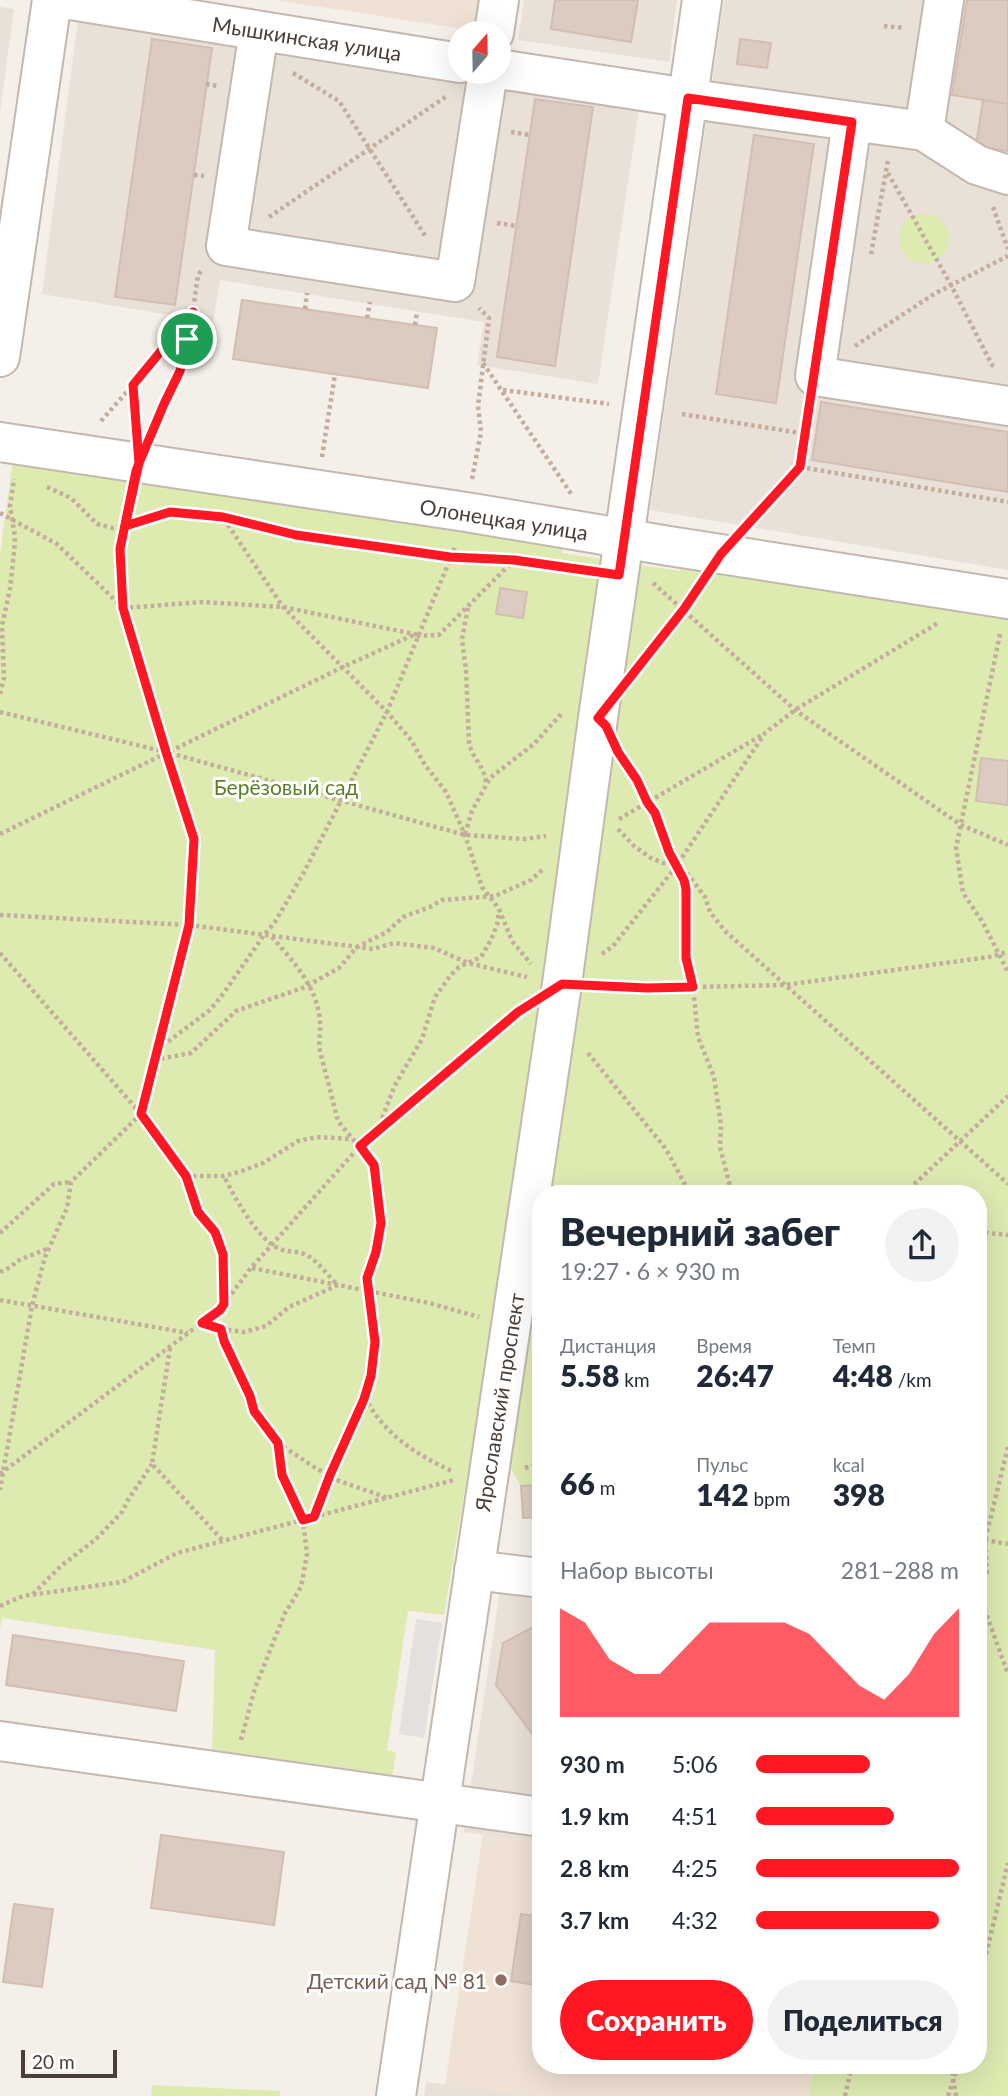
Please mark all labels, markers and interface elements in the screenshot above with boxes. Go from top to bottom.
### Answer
street label: Мышкинская улица [211,11,403,65]
north arrow [448,21,511,84]
map controls [448,21,511,84]
pin [157,309,217,369]
icon: arrive [168,320,206,358]
street label: Олонецкая улица [418,493,590,545]
park label: Берёзовый сад [214,774,358,799]
text: Вечерний забег [560,1208,840,1254]
button: share [885,1208,959,1282]
text: 19:27 · 6 × 930 m [560,1257,740,1285]
street label: Ярославский проспект [469,1291,529,1514]
text: Дистанция [560,1334,656,1357]
text: Время [696,1334,752,1357]
text: Темп [833,1334,876,1357]
text: 5.58 [560,1357,619,1393]
text: 26:47 [696,1357,774,1393]
text: 4:48 [833,1357,893,1393]
text: km [619,1368,650,1391]
text: /km [893,1368,932,1391]
text: Пульс [696,1453,748,1476]
text: kcal [833,1453,865,1476]
text: 66 [560,1465,595,1501]
text: m [595,1476,615,1499]
text: 142 [696,1476,749,1512]
text: 398 [833,1476,885,1512]
text: bpm [749,1487,790,1510]
text: Набор высоты [560,1556,714,1584]
text: 281–288 m [841,1556,959,1584]
text: 930 m [560,1750,625,1778]
text: 5:06 [672,1750,718,1778]
text: 1.9 km [560,1802,629,1830]
text: 4:51 [672,1802,718,1830]
text: 2.8 km [560,1854,629,1882]
text: 4:25 [672,1854,718,1882]
text: 3.7 km [560,1906,629,1934]
text: 4:32 [672,1906,718,1934]
place label: Детский сад № 81 [307,1968,487,1993]
marker: Детский сад № 81 [493,1972,509,1988]
button: Сохранить [560,1980,753,2060]
button: Поделиться [767,1980,959,2060]
scale bar [21,2047,117,2079]
text: 20 m [32,2050,75,2073]

